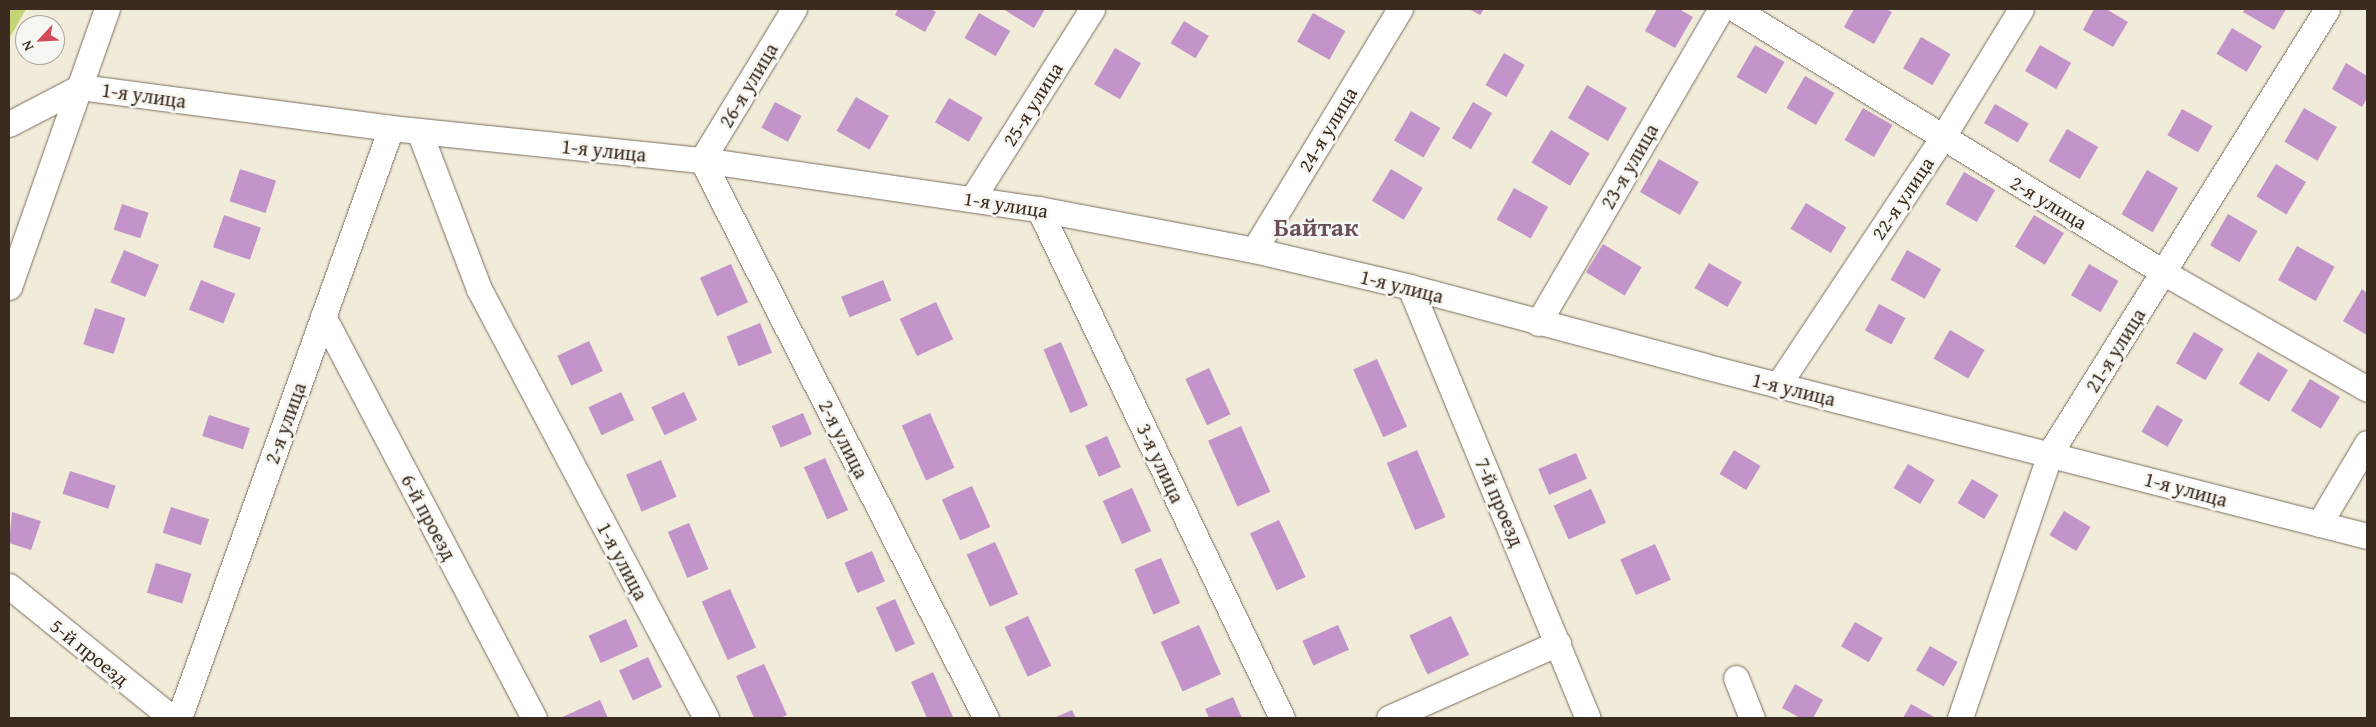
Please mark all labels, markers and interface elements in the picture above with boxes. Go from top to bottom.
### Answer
north arrow [15,15,65,65]
text: N [16,37,38,54]
street label: 26-я улица [713,38,783,132]
street label: 25-я улица [997,58,1067,150]
street label: 1-я улица [100,77,188,113]
street label: 24-я улица [1292,82,1362,176]
street label: 23-я улица [1595,119,1663,213]
street label: 1-я улица [560,134,648,166]
street label: 22-я улица [1866,152,1938,244]
street label: 2-я улица [2006,170,2092,234]
street label: 1-я улица [962,185,1050,223]
district label: Байтак [1274,212,1358,242]
street label: 1-я улица [1358,264,1446,308]
street label: 21-я улица [2080,304,2150,396]
street label: 1-я улица [1750,367,1838,411]
street label: 2-я улица [259,379,311,467]
street label: 2-я улица [814,396,874,482]
street label: 3-я улица [1132,419,1190,507]
street label: 7-й проезд [1471,454,1529,550]
street label: 1-я улица [2142,466,2230,512]
street label: 6-й проезд [396,470,462,564]
street label: 1-я улица [592,518,654,604]
street label: 5-й проезд [46,613,134,691]

